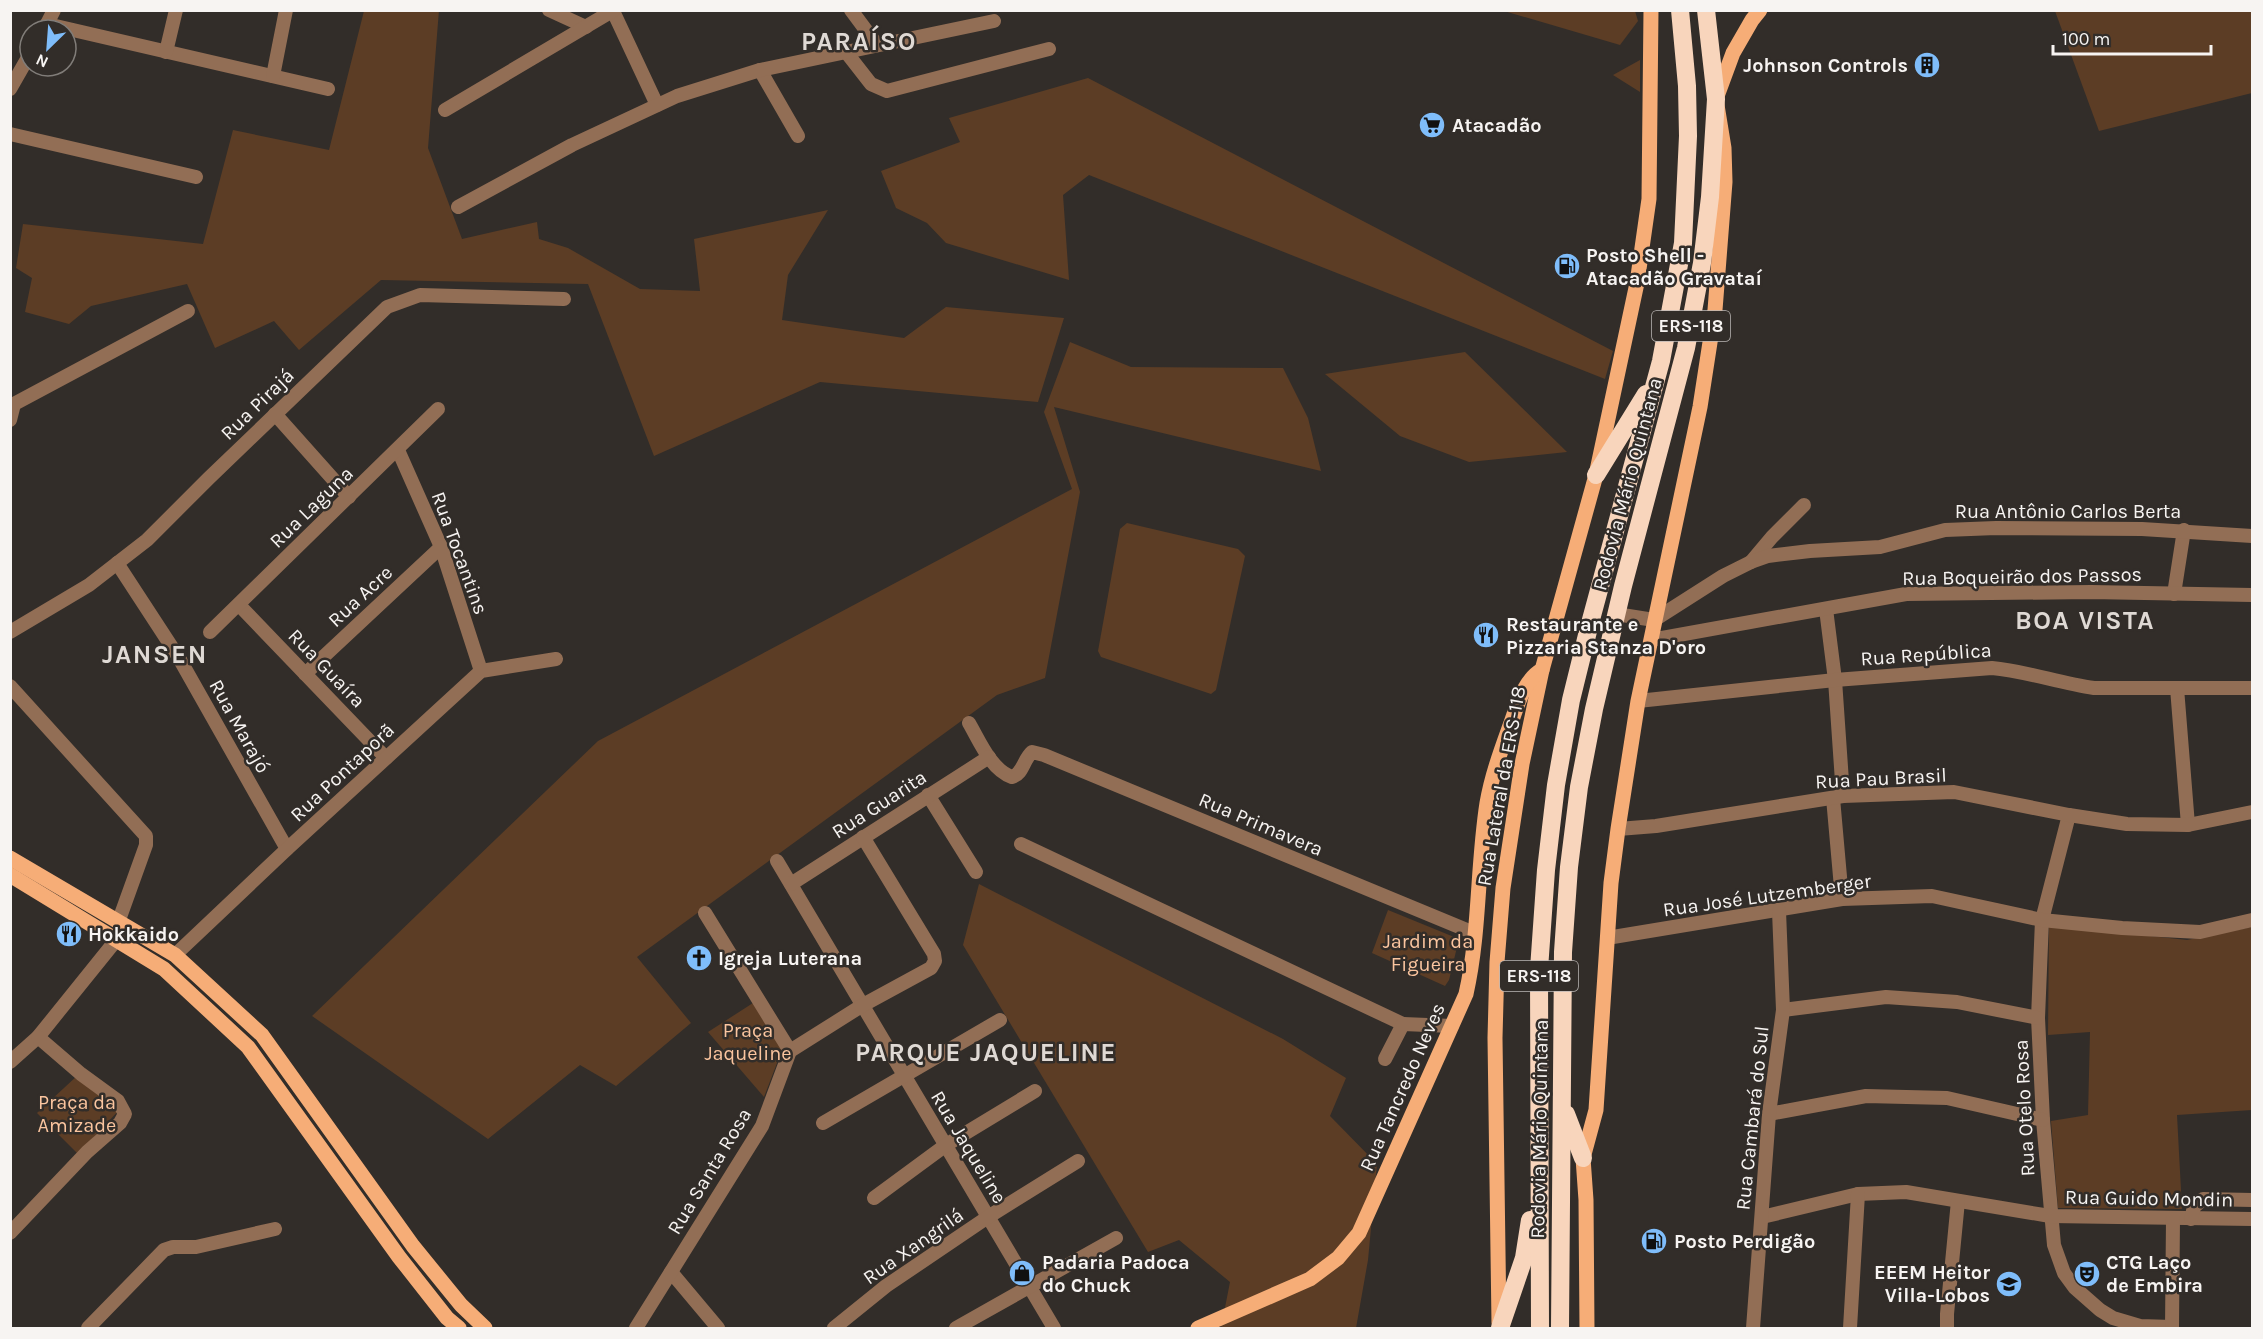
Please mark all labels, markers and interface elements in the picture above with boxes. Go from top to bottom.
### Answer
north arrow [18,18,78,78]
scale bar [2053,18,2210,56]
district label: PARAÍSO [801,25,917,57]
text: 100 m [2062,28,2110,50]
text: N [33,50,51,72]
building icon: Johnson Controls [1912,50,1942,80]
place label: Johnson Controls [1743,54,1908,77]
supermarket icon: Atacadão [1417,110,1447,140]
place label: Atacadão [1452,114,1542,137]
place label: Posto Shell - Atacadão Gravataí [1586,244,1763,290]
fuel station icon: Posto Shell - Atacadão Gravataí [1552,251,1582,281]
road number: ERS-118 [1652,311,1730,341]
street label: Rua Pirajá [216,364,299,445]
street label: Rodovia Mário Quintana [1588,375,1667,593]
street label: Rua Laguna [265,462,358,553]
street label: Rua Tocantins [427,489,492,618]
street label: Rua Antônio Carlos Berta [1955,500,2181,523]
street label: Rua Acre [323,561,397,632]
street label: Rua Boqueirão dos Passos [1902,563,2142,590]
district label: BOA VISTA [2015,605,2155,636]
place label: Restaurante e Pizzaria Stanza D'oro [1506,613,1706,659]
restaurant icon: Restaurante e Pizzaria Stanza D'oro [1471,620,1501,650]
street label: Rua Guaíra [284,624,370,712]
street label: Rua República [1860,638,1992,671]
district label: JANSEN [102,639,208,670]
street label: Rua Marajó [204,675,275,777]
street label: Rua Lateral da ERS-118 [1473,684,1530,888]
street label: Rua Pontaporã [286,718,399,826]
street label: Rua Pau Brasil [1815,764,1947,793]
street label: Rua Guarita [828,765,931,843]
street label: Rua Primavera [1195,788,1326,861]
street label: Rua José Lutzemberger [1662,869,1873,921]
restaurant icon: Hokkaido [54,919,84,949]
place label: Hokkaido [88,923,179,946]
park label: Jardim da Figueira [1383,930,1473,976]
church icon: Igreja Luterana [684,943,714,973]
place label: Igreja Luterana [718,947,862,970]
road number: ERS-118 [1500,961,1578,991]
street label: Rua Tancredo Neves [1355,1000,1450,1175]
park label: Praça Jaqueline [704,1019,792,1065]
street label: Rodovia Mário Quintana [1526,1019,1553,1239]
street label: Rua Cambará do Sul [1731,1025,1774,1211]
district label: PARQUE JAQUELINE [855,1037,1117,1068]
street label: Rua Otelo Rosa [2009,1039,2040,1177]
street label: Rua Jaqueline [926,1087,1011,1208]
park label: Praça da Amizade [38,1091,116,1137]
street label: Rua Santa Rosa [663,1104,756,1239]
street label: Rua Guido Mondin [2065,1186,2233,1211]
street label: Rua Xangrilá [859,1203,968,1289]
fuel station icon: Posto Perdigão [1639,1226,1669,1256]
place label: Posto Perdigão [1674,1230,1815,1253]
place label: Padaria Padoca do Chuck [1042,1251,1190,1297]
place label: CTG Laço de Embira [2106,1251,2203,1297]
shop icon: Padaria Padoca do Chuck [1007,1258,1037,1288]
theatre icon: CTG Laço de Embira [2072,1259,2102,1289]
place label: EEEM Heitor Villa-Lobos [1874,1261,1990,1307]
school or university icon: EEEM Heitor Villa-Lobos [1994,1269,2024,1299]

